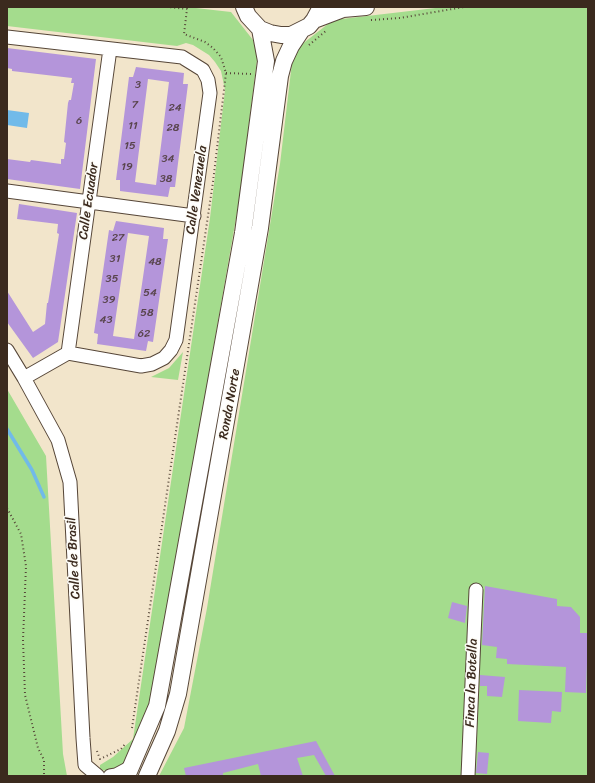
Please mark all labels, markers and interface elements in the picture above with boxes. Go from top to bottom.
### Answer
house number: 3 [135,78,141,92]
house number: 7 [132,98,138,112]
house number: 24 [168,101,182,115]
house number: 6 [76,114,82,128]
house number: 11 [128,119,138,133]
house number: 28 [167,121,179,135]
house number: 15 [124,139,136,153]
street label: Calle Venezuela [183,145,211,235]
house number: 34 [162,152,174,166]
house number: 19 [121,160,133,174]
street label: Calle Ecuador [76,161,102,241]
house number: 38 [160,172,172,186]
house number: 27 [112,231,124,245]
house number: 31 [110,252,120,266]
house number: 48 [148,255,162,269]
house number: 35 [106,272,118,286]
house number: 54 [143,286,157,300]
house number: 39 [103,293,115,307]
house number: 58 [140,306,154,320]
house number: 43 [100,313,112,327]
house number: 62 [138,327,150,341]
street label: Ronda Norte [216,367,244,441]
street label: Calle de Brasil [64,516,84,600]
street label: Finca la Botella [463,638,481,728]

